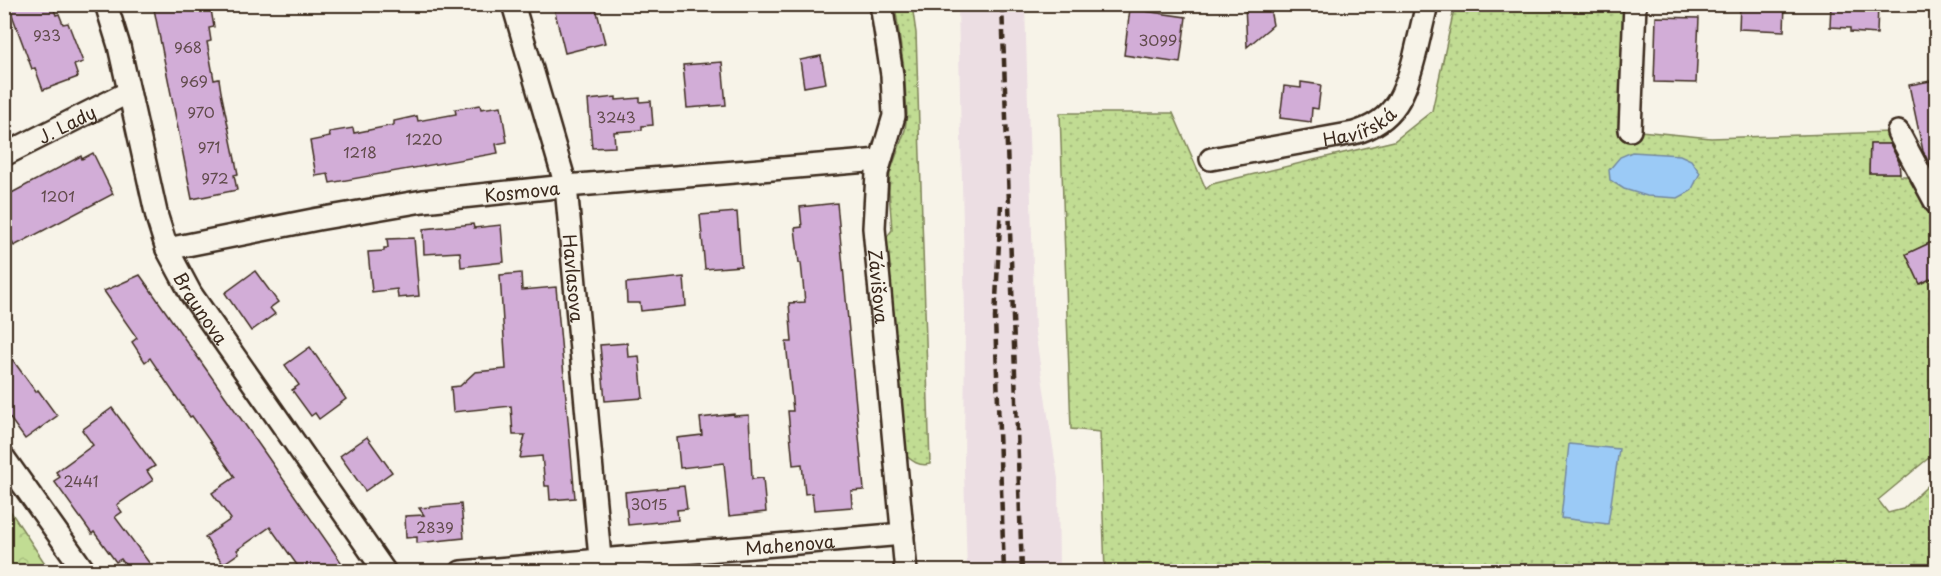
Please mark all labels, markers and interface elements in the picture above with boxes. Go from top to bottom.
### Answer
house number: 933 [33,23,61,46]
house number: 3099 [1139,28,1177,51]
house number: 968 [174,35,202,58]
house number: 969 [180,69,208,92]
street label: J. Lady [33,97,100,150]
house number: 970 [187,100,215,123]
street label: Havířská [1320,100,1402,152]
house number: 3243 [596,105,636,128]
house number: 1220 [406,127,442,150]
house number: 971 [198,135,220,158]
house number: 1218 [343,140,377,163]
house number: 972 [201,166,229,189]
street label: Kosmova [483,173,561,208]
house number: 1201 [41,184,75,207]
street label: Havlasova [557,233,592,323]
street label: Závišova [863,248,896,325]
street label: Braunova [168,267,236,350]
house number: 2441 [63,469,99,492]
house number: 3015 [630,492,668,515]
house number: 2839 [416,515,454,538]
street label: Mahenova [744,526,836,561]

